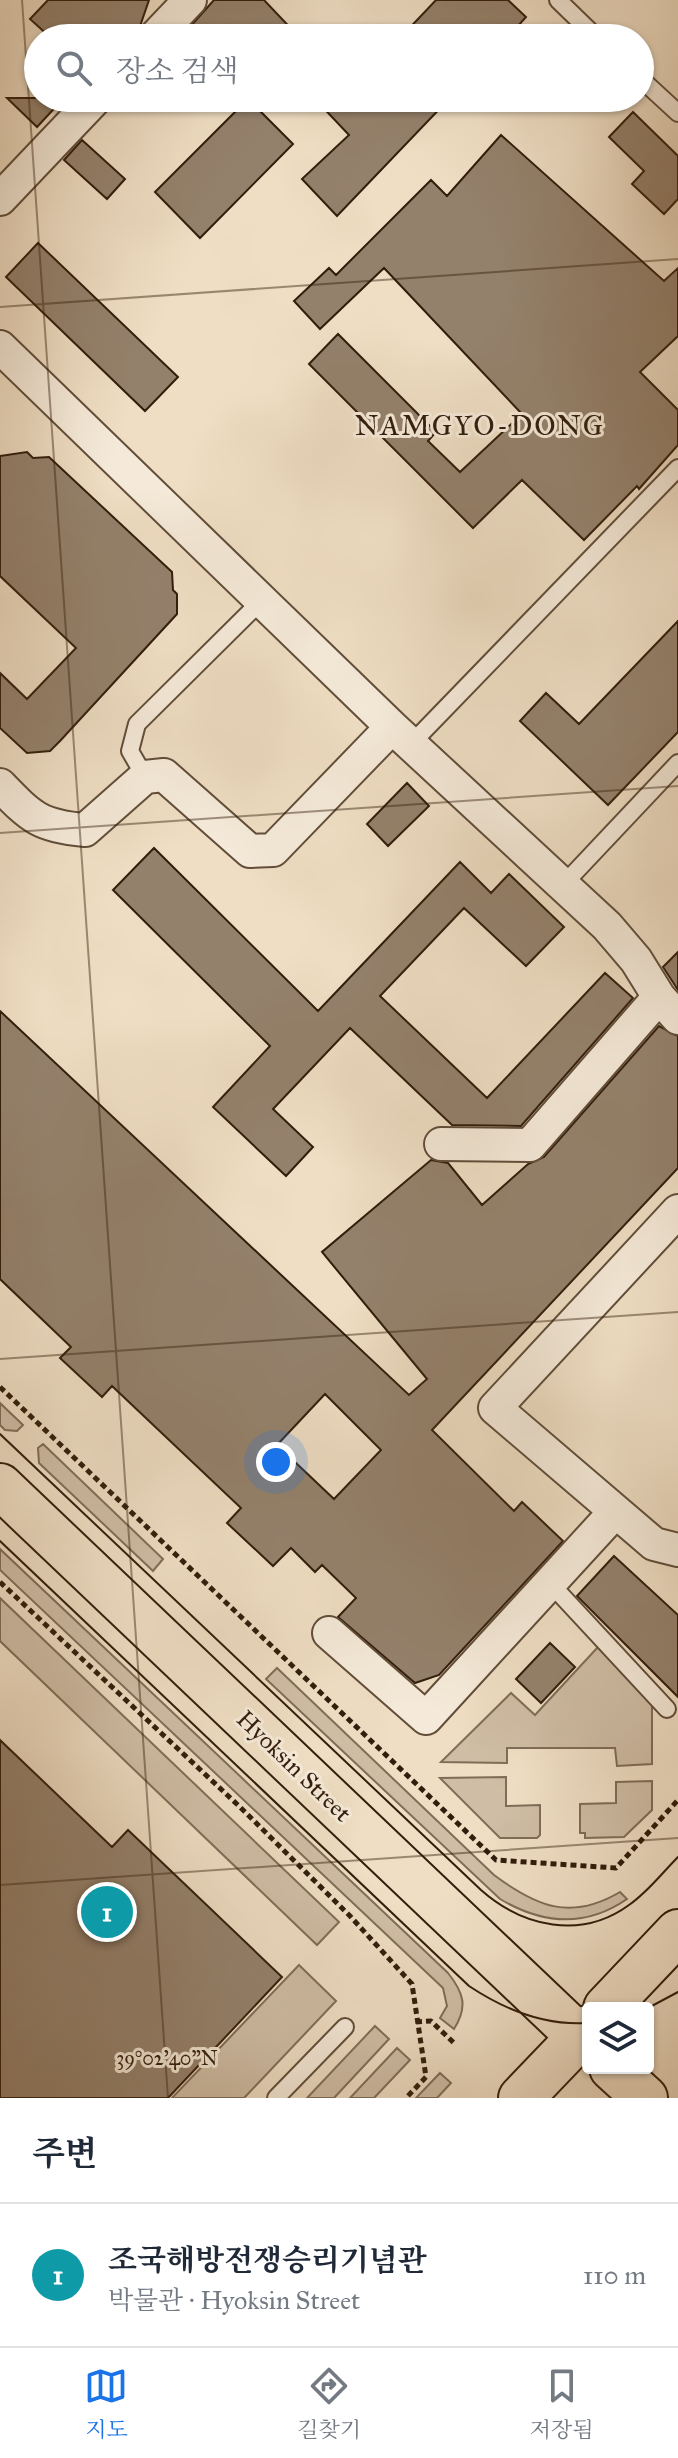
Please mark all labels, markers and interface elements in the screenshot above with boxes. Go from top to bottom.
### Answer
search box [24,24,654,112]
icon: search [52,46,96,90]
text: 장소 검색 [116,53,238,89]
district label: NAMGYO-DONG [355,408,605,443]
your location [256,1442,296,1482]
street label: Hyoksin Street [230,1704,358,1828]
pin: 1 [81,1882,133,1942]
map controls [582,2002,654,2074]
button: layers [582,2002,654,2074]
text: 39°02'40"N [116,2046,218,2070]
text: 주변 [32,2133,98,2174]
text: 조국해방전쟁승리기념관 [108,2242,427,2278]
text: 1 [53,2259,63,2291]
text: 110 m [583,2259,646,2291]
text: 박물관 · Hyoksin Street [108,2284,360,2316]
tab: 지도 [84,2364,128,2443]
tab: 길찾기 [297,2364,361,2443]
tab: 저장됨 [530,2364,594,2443]

